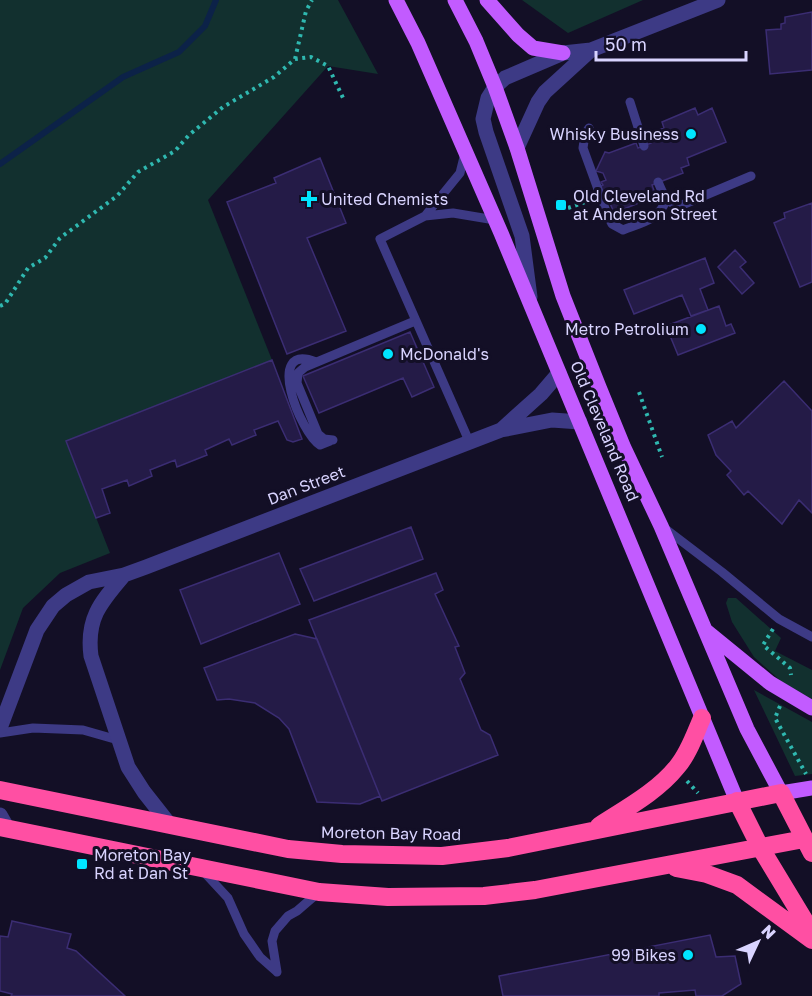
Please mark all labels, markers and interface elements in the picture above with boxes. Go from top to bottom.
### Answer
scale bar [596,24,746,62]
text: 50 m [605,33,647,55]
place label: Whisky Business [550,124,679,144]
marker: Whisky Business [684,127,698,141]
place label: Old Cleveland Rd at Anderson Street [573,186,717,224]
place label: United Chemists [321,189,448,209]
marker: United Chemists [302,192,316,206]
marker: Old Cleveland Rd at Anderson Street [554,198,568,212]
place label: Metro Petrolium [565,319,689,339]
marker: Metro Petrolium [694,322,708,336]
place label: McDonald's [400,344,489,364]
marker: McDonald's [381,347,395,361]
street label: Old Cleveland Road [566,358,644,504]
street label: Dan Street [264,461,348,509]
street label: Moreton Bay Road [321,822,461,844]
place label: Moreton Bay Rd at Dan St [94,845,191,883]
marker: Moreton Bay Rd at Dan St [75,857,89,871]
north arrow [728,912,788,972]
text: N [757,920,780,943]
place label: 99 Bikes [611,945,676,965]
marker: 99 Bikes [681,948,695,962]

